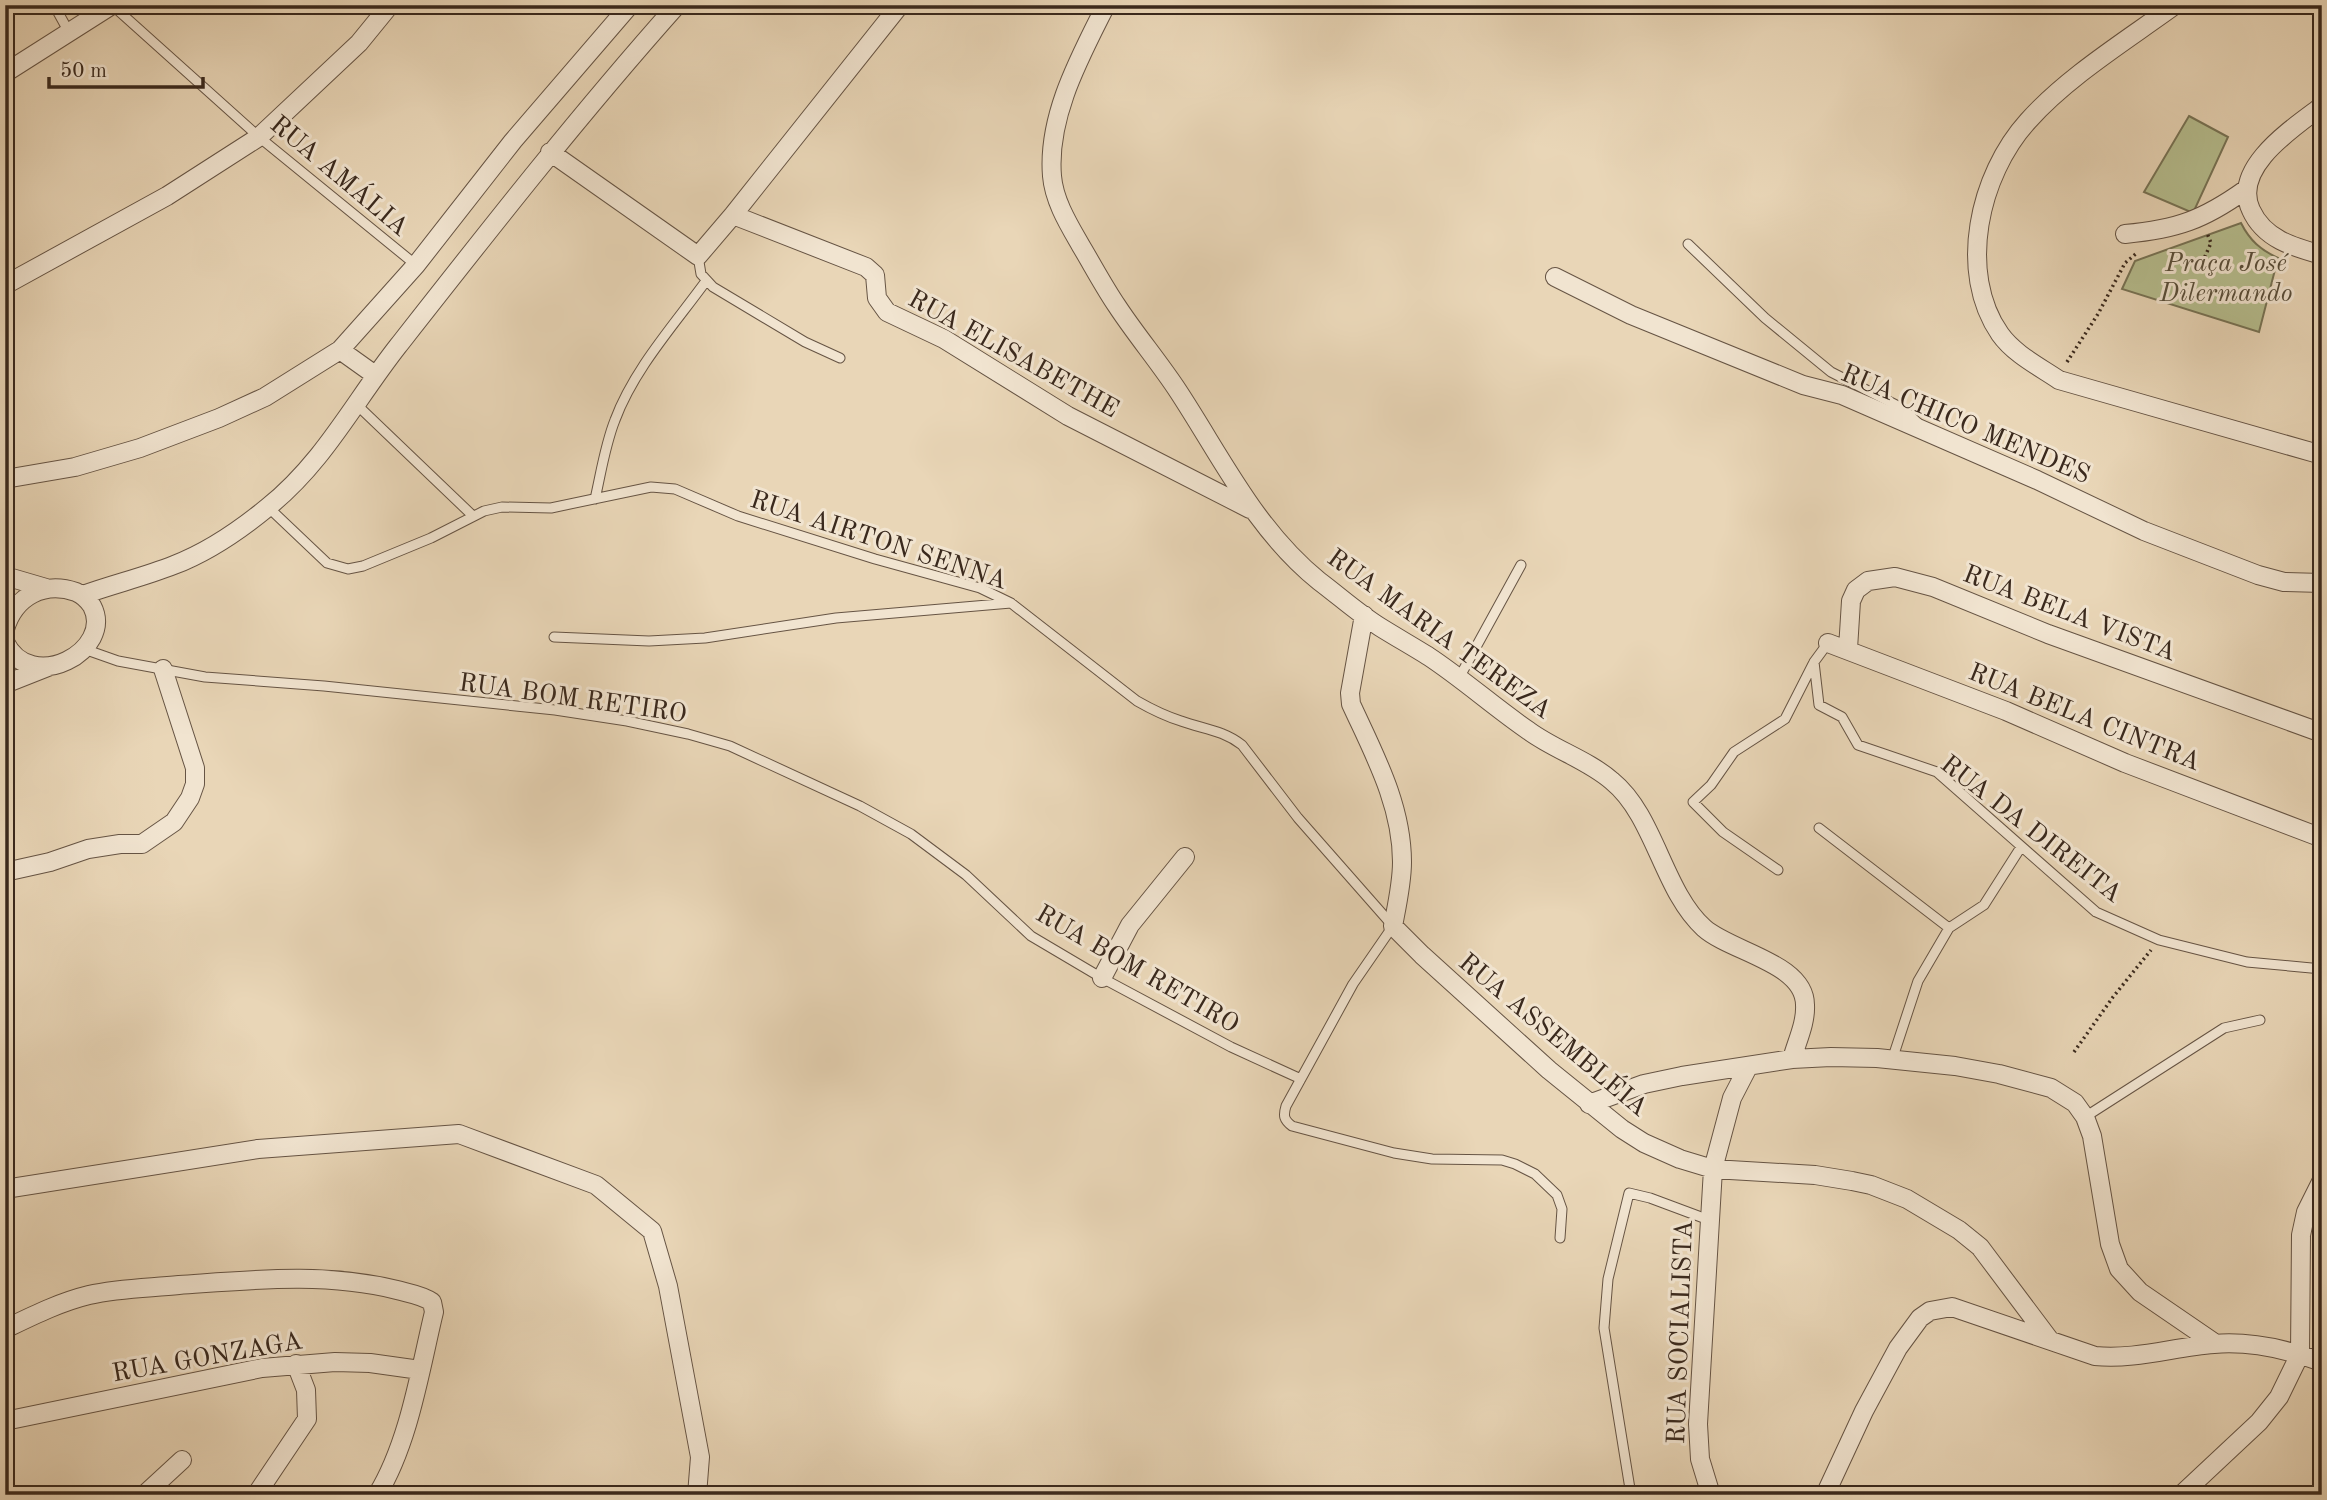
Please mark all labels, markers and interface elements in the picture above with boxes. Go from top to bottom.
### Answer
scale bar [49,46,203,90]
text: 50 m [60,61,107,82]
street label: RUA AMÁLIA [265,108,415,242]
park label: Praça José Dilermando [2158,251,2293,307]
street label: RUA ELISABETHE [903,286,1123,423]
street label: RUA CHICO MENDES [1837,361,2094,489]
street label: RUA AIRTON SENNA [747,487,1010,595]
street label: RUA MARIA TEREZA [1322,545,1556,725]
street label: RUA BELA VISTA [1959,561,2179,667]
street label: RUA BELA CINTRA [1965,659,2204,776]
street label: RUA BOM RETIRO [457,670,688,728]
street label: RUA DA DIREITA [1935,751,2126,908]
street label: RUA BOM RETIRO [1031,901,1243,1038]
street label: RUA ASSEMBLÉIA [1453,946,1655,1122]
street label: RUA SOCIALISTA [1664,1219,1698,1445]
street label: RUA GONZAGA [110,1328,305,1388]

